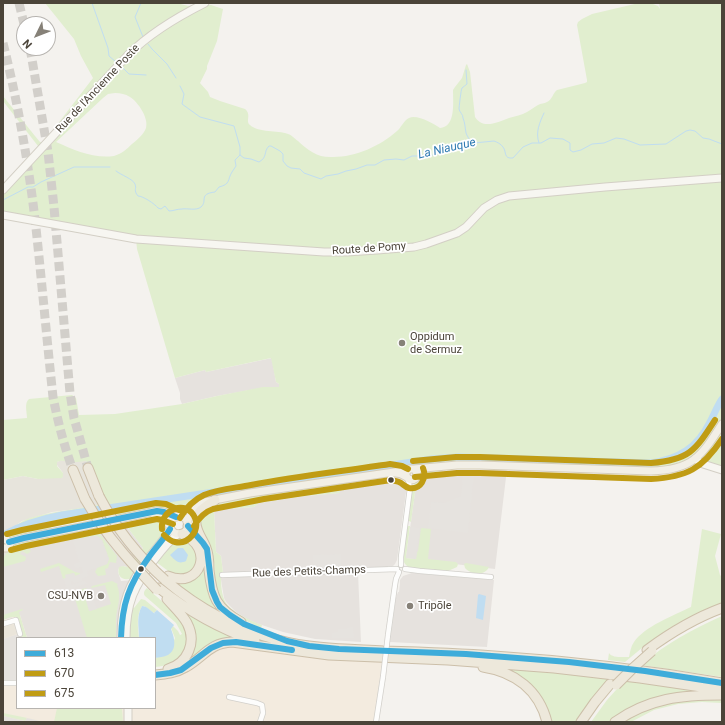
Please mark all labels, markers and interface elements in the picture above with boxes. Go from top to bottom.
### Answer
north arrow [16,16,56,56]
text: N [20,37,35,51]
street label: Rue de l'Ancienne Poste [53,42,143,136]
water label: La Niauque [417,135,477,163]
street label: Route de Pomy [332,240,406,258]
place label: Oppidum de Sermuz [410,330,462,356]
marker: Oppidum de Sermuz [397,338,407,348]
unlabelled marker [386,475,396,485]
street label: Rue des Petits-Champs [252,563,366,581]
unlabelled marker [136,564,146,574]
place label: CSU-NVB [47,589,93,603]
marker: CSU-NVB [96,591,106,601]
place label: Tripōle [418,599,452,613]
marker: Tripōle [405,601,415,611]
legend [16,637,156,709]
text: 613 [54,646,74,660]
text: 670 [54,666,74,680]
text: 675 [54,686,74,700]

